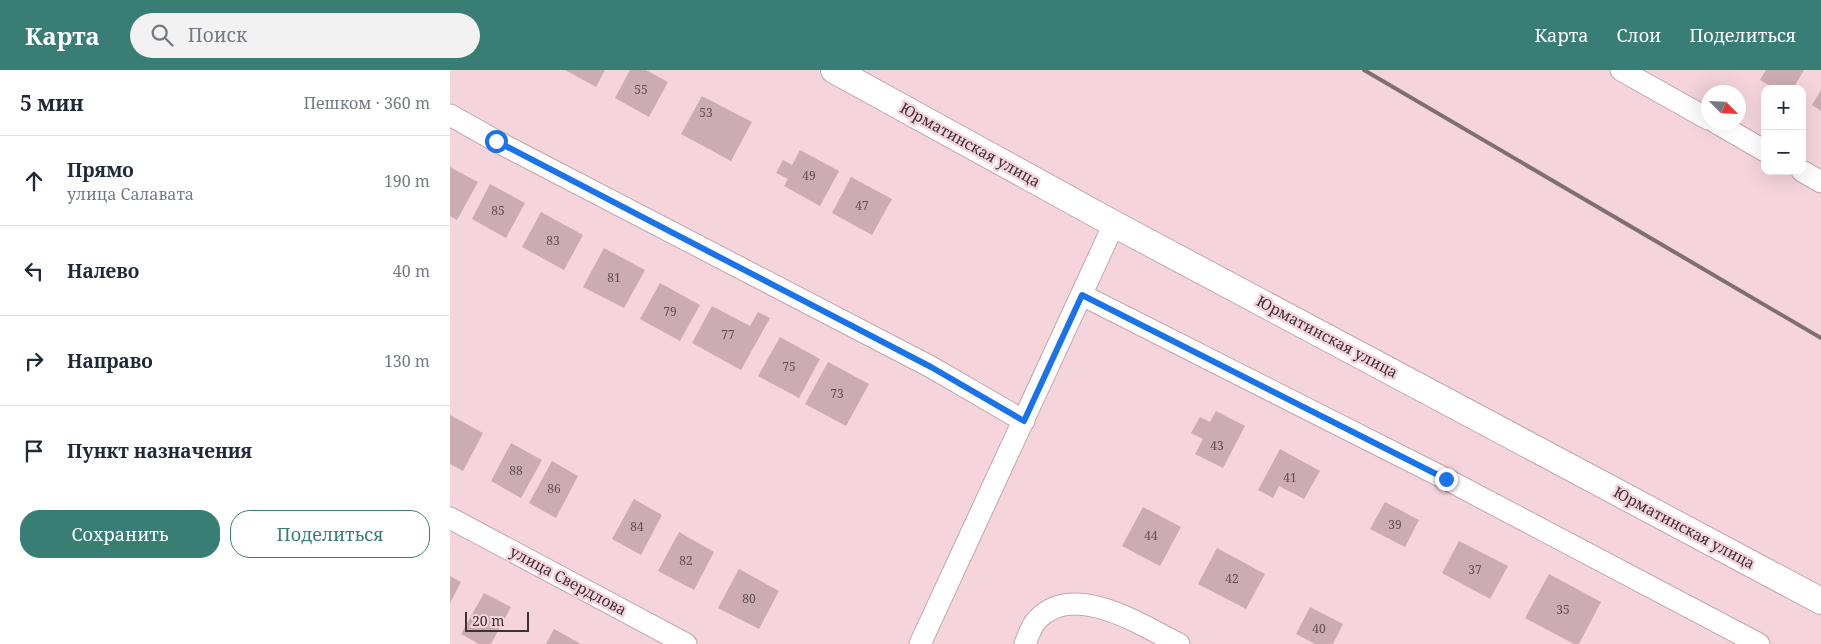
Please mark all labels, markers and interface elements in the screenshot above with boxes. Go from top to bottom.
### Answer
search box [130,13,480,58]
text: Карта [25,19,100,52]
icon: search [148,21,176,49]
text: Поиск [188,22,247,48]
text: Карта [1534,23,1589,47]
text: Слои [1617,23,1661,47]
text: Поделиться [1689,23,1796,47]
house number: 55 [634,81,648,98]
north arrow [1701,85,1746,130]
map controls [1761,85,1806,175]
button: + [1761,85,1806,130]
text: 5 мин [20,89,84,117]
text: Пешком · 360 m [303,92,430,114]
street label: Юрматинская улица [897,97,1044,191]
house number: 53 [699,104,713,121]
route start [485,130,508,153]
button: − [1761,130,1806,175]
text: Прямо [67,157,134,183]
icon: ahead [20,167,48,195]
house number: 49 [802,167,816,184]
text: 190 m [384,170,430,192]
text: улица Салавата [67,183,194,205]
house number: 47 [855,197,869,214]
house number: 85 [491,202,505,219]
house number: 83 [546,232,560,249]
icon: left [20,257,48,285]
text: Налево [67,258,139,284]
text: 40 m [393,260,430,282]
house number: 81 [607,269,621,286]
street label: Юрматинская улица [1253,290,1402,382]
house number: 79 [663,303,677,320]
house number: 77 [721,326,735,343]
icon: right [20,347,48,375]
text: Направо [67,348,153,374]
text: 130 m [384,350,430,372]
house number: 75 [782,358,796,375]
house number: 73 [830,385,844,402]
icon: arrive [20,437,48,465]
house number: 43 [1210,437,1224,454]
text: Пункт назначения [67,438,252,464]
house number: 88 [509,462,523,479]
route end [1435,468,1458,491]
house number: 41 [1283,469,1297,486]
house number: 86 [547,480,561,497]
street label: Юрматинская улица [1610,481,1759,573]
button: Сохранить [20,510,220,558]
button: Поделиться [230,510,430,558]
house number: 39 [1388,516,1402,533]
house number: 84 [630,518,644,535]
house number: 44 [1144,527,1158,544]
street label: улица Свердлова [507,541,630,619]
house number: 82 [679,552,693,569]
house number: 37 [1468,561,1482,578]
house number: 42 [1225,570,1239,587]
house number: 80 [742,590,756,607]
house number: 35 [1556,601,1570,618]
scale bar [465,609,529,632]
text: 20 m [472,611,505,630]
house number: 40 [1312,620,1326,637]

